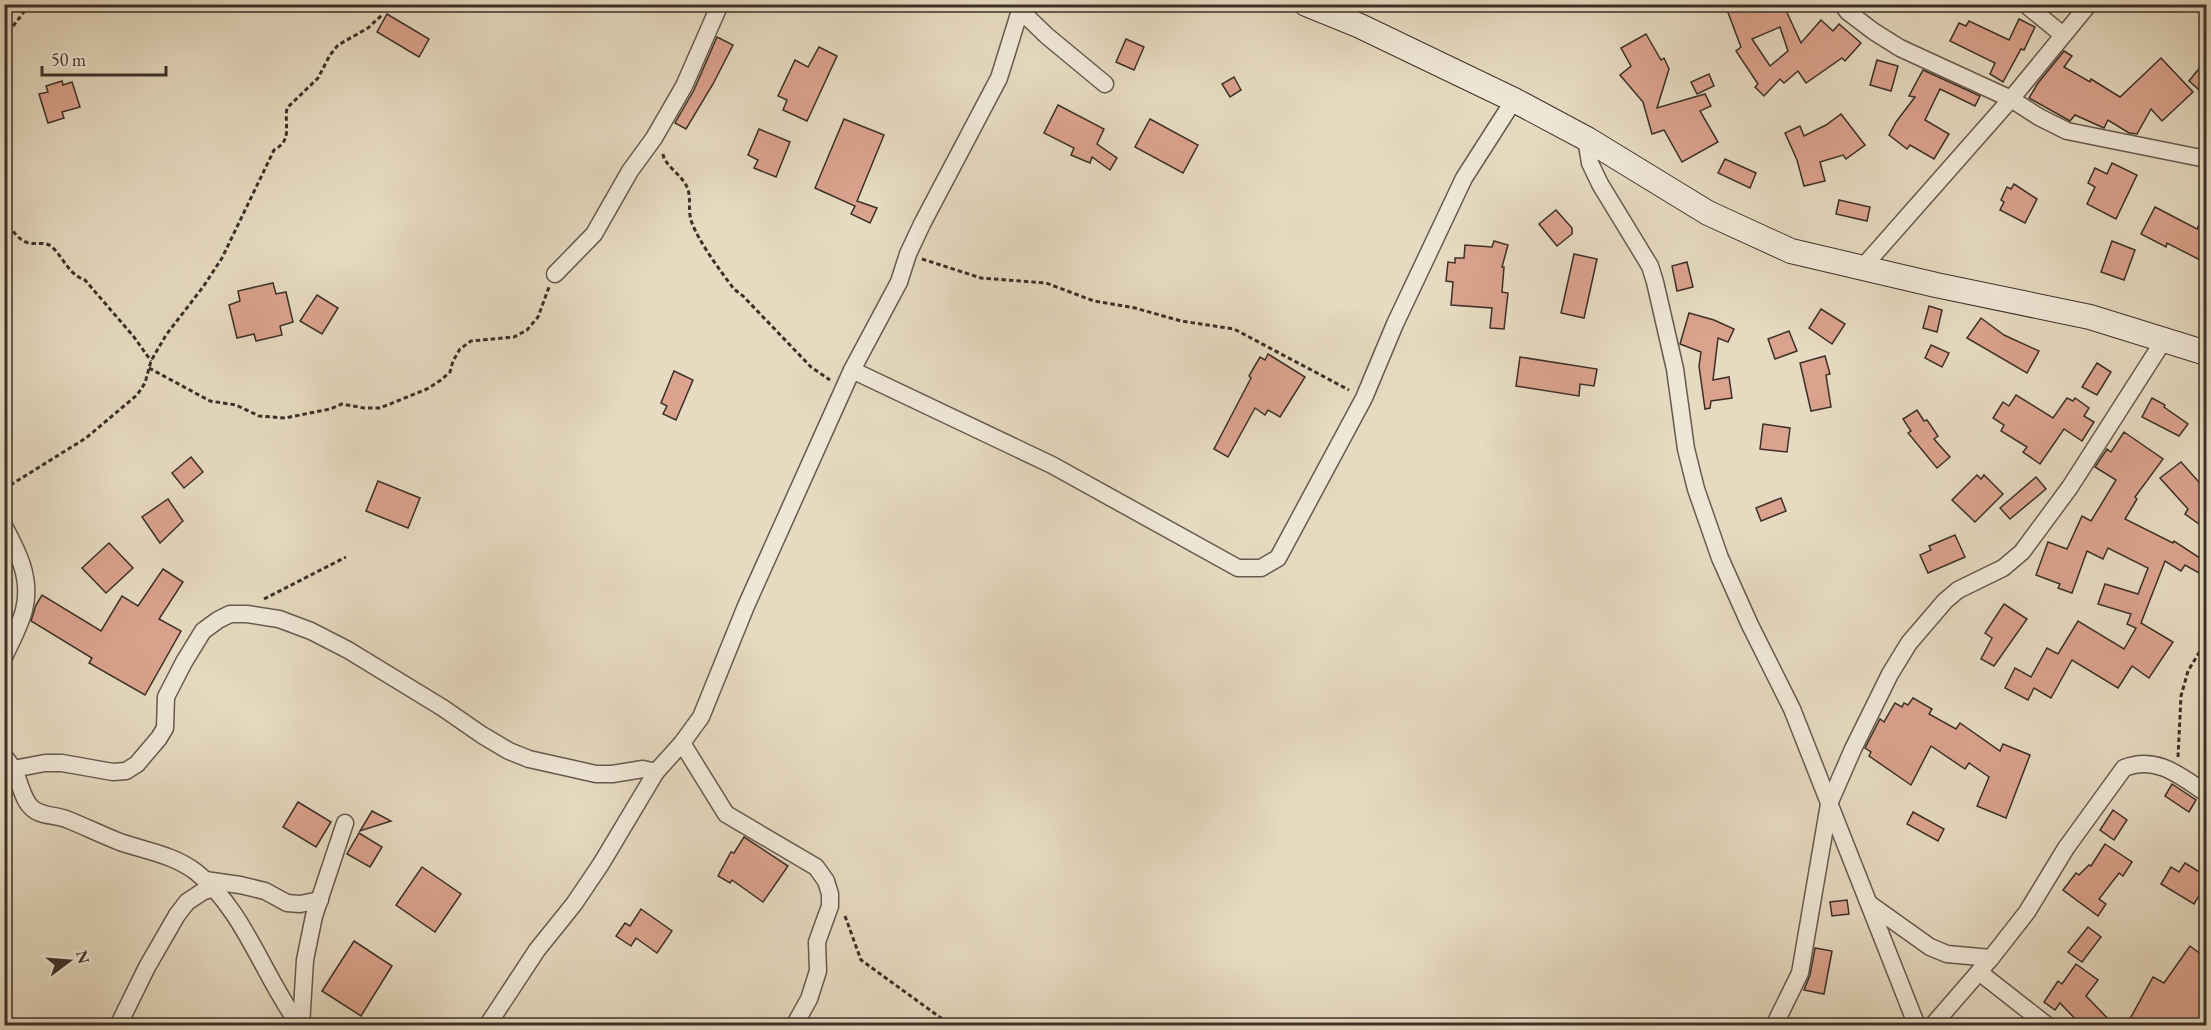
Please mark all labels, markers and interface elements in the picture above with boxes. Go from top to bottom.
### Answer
scale bar [42,39,166,77]
text: 50 m [51,48,86,71]
north arrow [39,931,99,991]
text: N [71,948,95,966]

